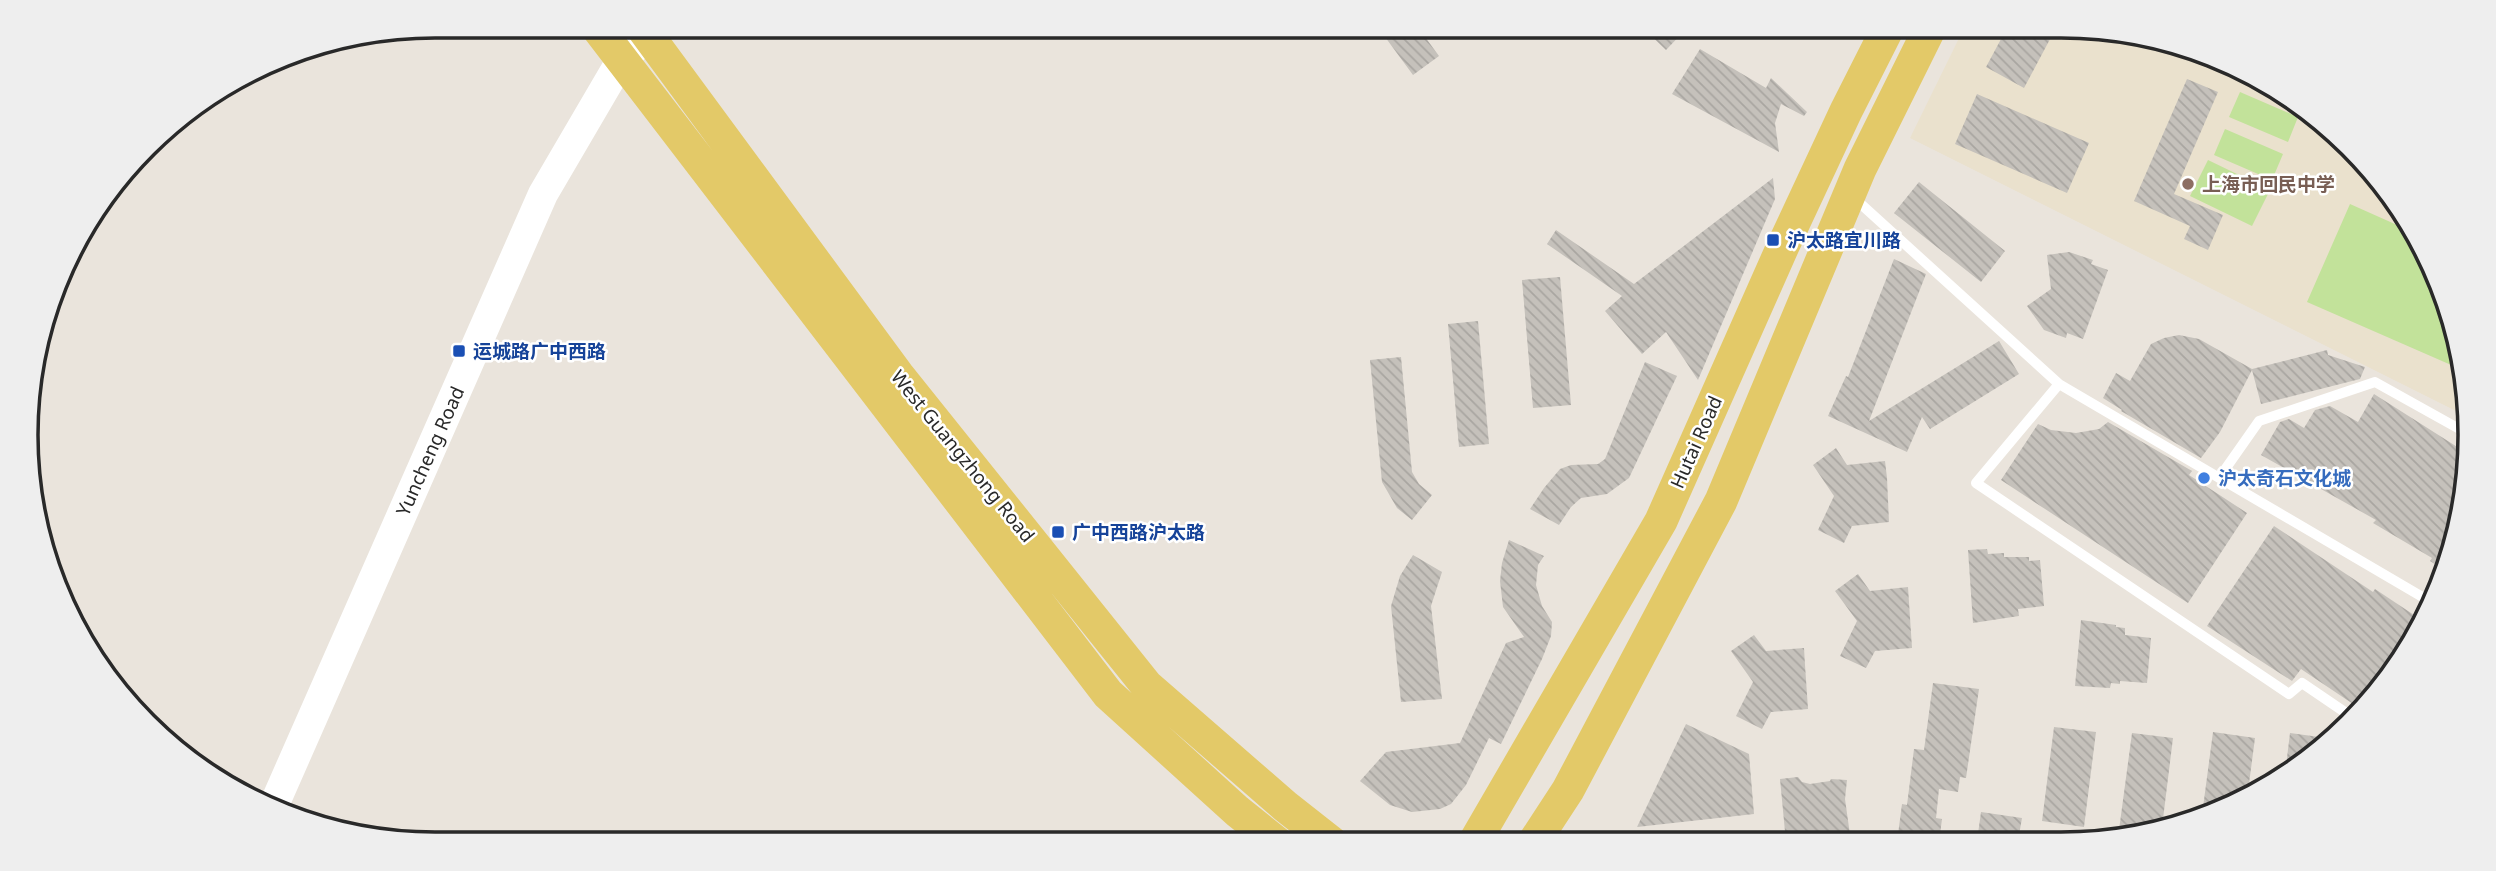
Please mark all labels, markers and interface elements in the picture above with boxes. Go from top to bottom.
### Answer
place label: 上海市回民中学 [2202,171,2335,197]
marker: 上海市回民中学 [2180,176,2196,192]
place label: 沪太路宜川路 [1787,227,1901,253]
marker: 沪太路宜川路 [1765,232,1781,248]
place label: 运城路广中西路 [473,338,606,364]
marker: 运城路广中西路 [451,343,467,359]
street label: West Guangzhong Road [885,364,1041,548]
street label: Yuncheng Road [390,382,470,520]
street label: Hutai Road [1664,392,1728,492]
place label: 沪太奇石文化城 [2218,465,2351,491]
marker: 沪太奇石文化城 [2196,470,2212,486]
place label: 广中西路沪太路 [1072,519,1205,545]
marker: 广中西路沪太路 [1050,524,1066,540]

